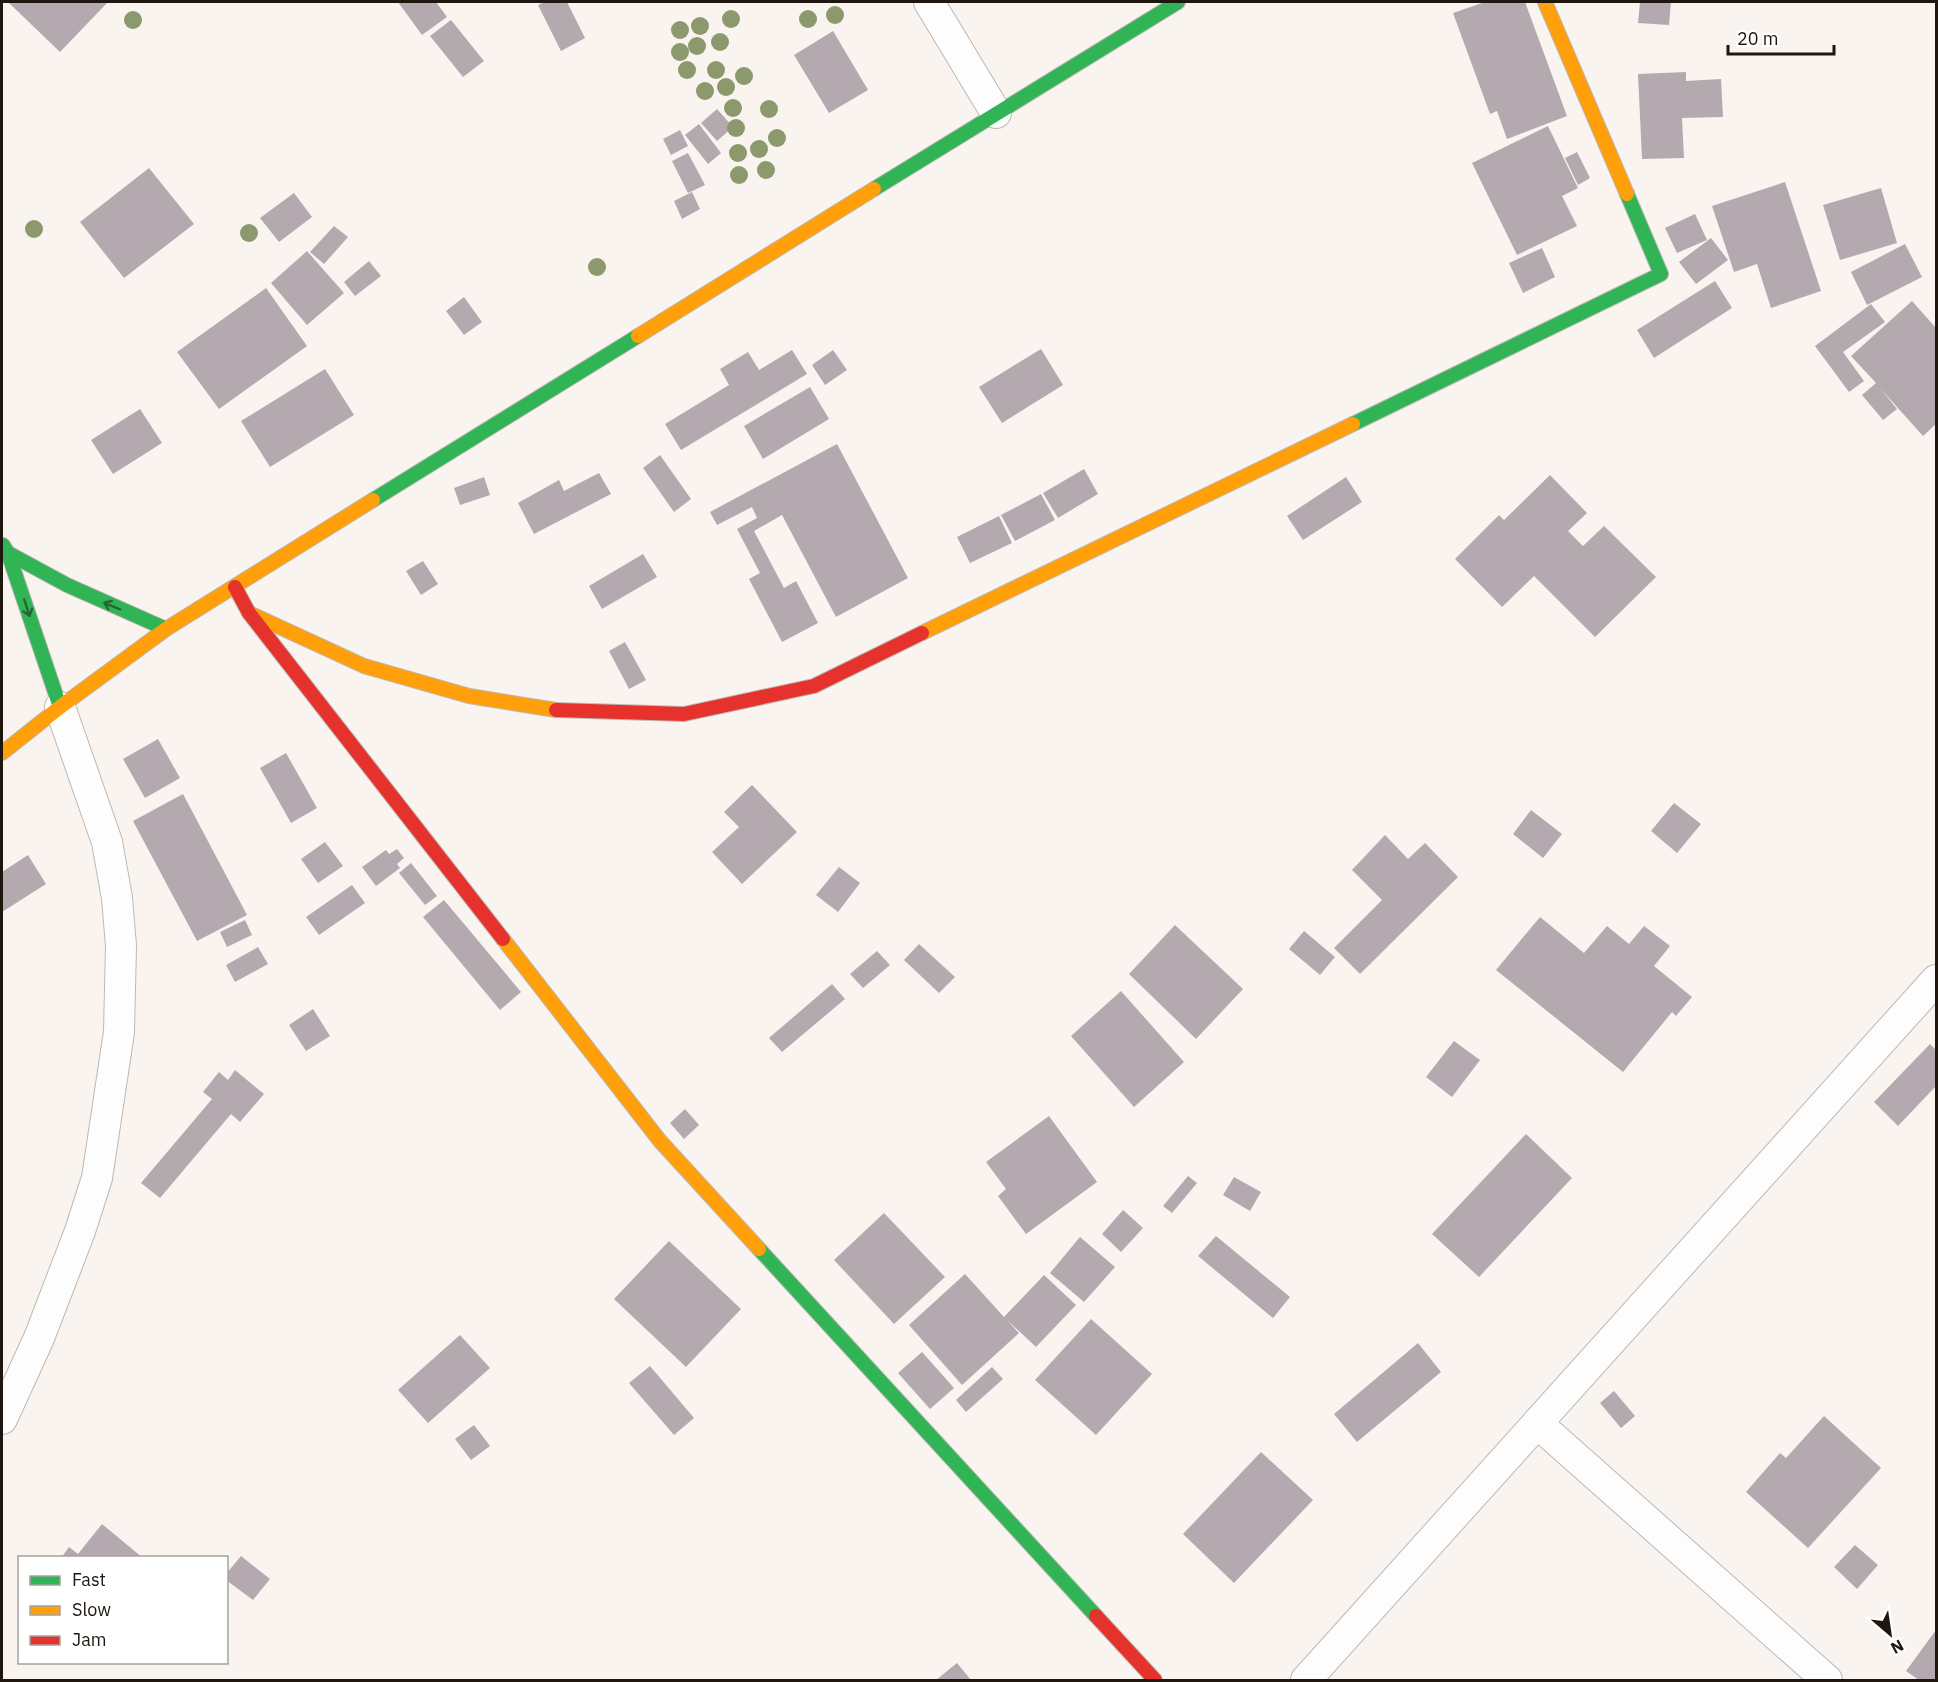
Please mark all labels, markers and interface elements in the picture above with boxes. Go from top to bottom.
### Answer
scale bar [1728,18,1834,56]
text: 20 m [1737,27,1779,50]
one-way arrow [22,598,33,617]
one-way arrow [104,600,122,611]
legend [18,1556,228,1664]
text: Fast [72,1568,106,1591]
text: Slow [72,1598,111,1621]
north arrow [1860,1604,1920,1664]
text: Jam [72,1628,107,1651]
text: N [1887,1636,1907,1659]

